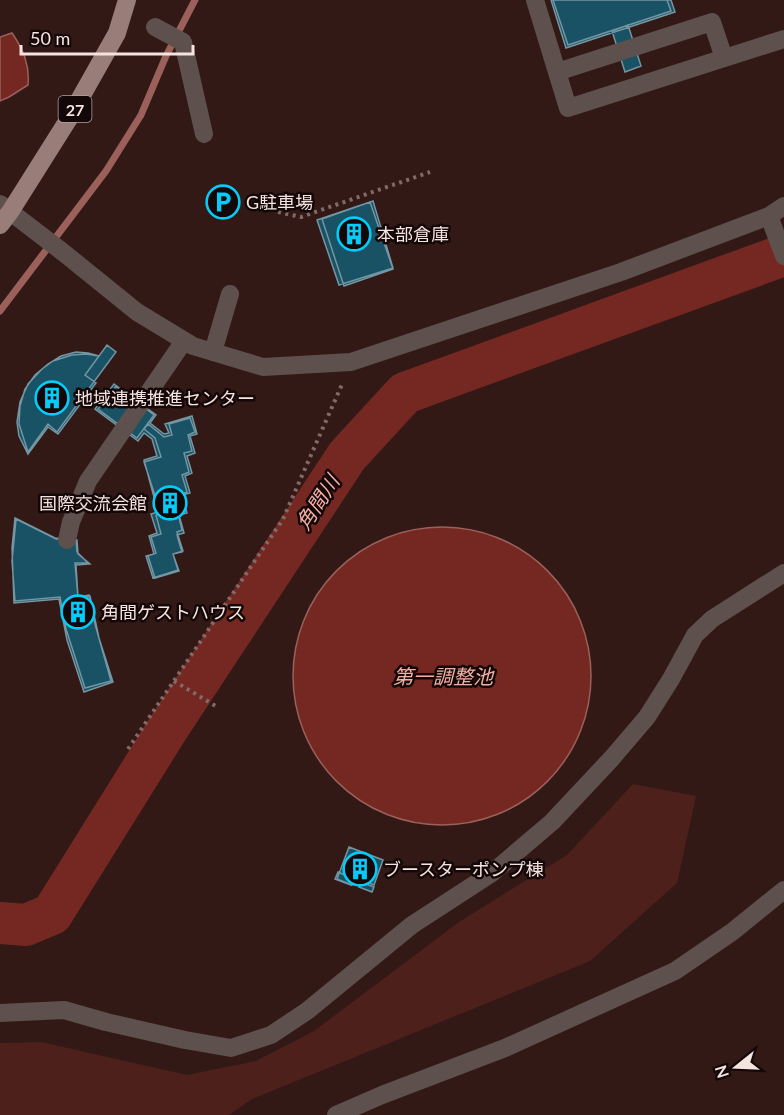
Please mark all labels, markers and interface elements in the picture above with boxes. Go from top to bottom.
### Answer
scale bar [21,18,194,56]
text: 50 m [30,27,70,49]
road number: 27 [58,96,92,122]
parking icon: G駐車場 [205,184,241,220]
place label: G駐車場 [246,191,313,213]
building icon: 本部倉庫 [336,216,372,252]
place label: 本部倉庫 [377,223,449,245]
building icon: 地域連携推進センター [34,380,70,416]
place label: 地域連携推進センター [75,387,255,409]
water label: 角間川 [291,469,344,534]
building icon: 国際交流会館 [152,485,188,521]
place label: 国際交流会館 [39,492,147,514]
building icon: 角間ゲストハウス [60,594,96,630]
place label: 角間ゲストハウス [101,601,245,623]
water label: 第一調整池 [393,664,495,688]
building icon: ブースターポンプ棟 [342,851,378,887]
place label: ブースターポンプ棟 [383,858,544,880]
north arrow [706,1037,766,1097]
text: N [710,1063,732,1081]

